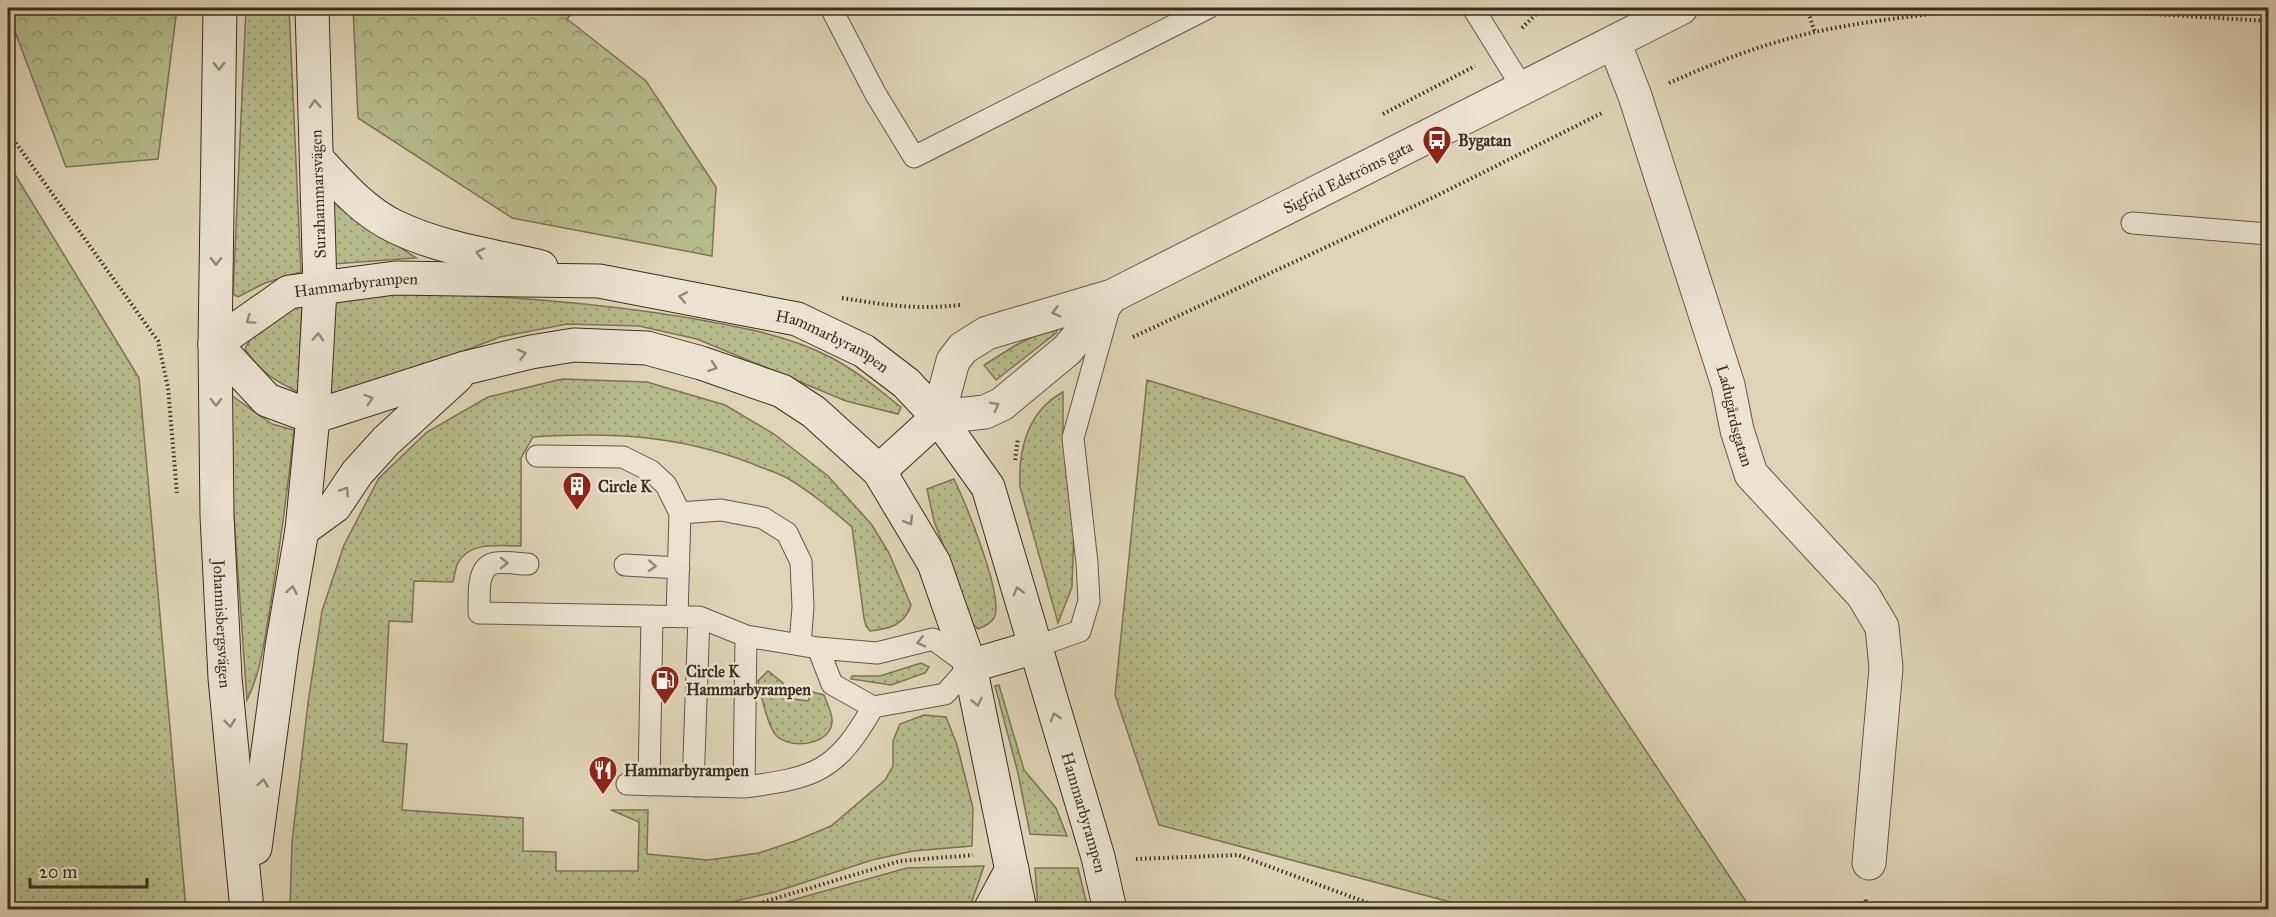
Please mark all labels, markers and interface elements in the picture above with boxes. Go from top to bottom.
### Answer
one-way arrow [213,61,225,70]
one-way arrow [309,100,321,109]
bus stop icon: Bygatan [1421,124,1453,166]
street label: Surahammarsvägen [306,129,331,259]
place label: Bygatan [1458,131,1512,151]
street label: Sigfrid Edströms gata [1280,136,1416,217]
one-way arrow [476,247,486,260]
one-way arrow [210,256,222,265]
street label: Hammarbyrampen [293,268,419,301]
one-way arrow [679,291,689,304]
one-way arrow [1051,304,1061,317]
street label: Hammarbyrampen [774,306,893,376]
one-way arrow [245,313,256,324]
one-way arrow [311,333,324,342]
one-way arrow [517,348,527,361]
one-way arrow [707,359,718,372]
street label: Ladugårdsgatan [1713,362,1758,469]
one-way arrow [363,394,374,406]
one-way arrow [209,398,222,407]
one-way arrow [989,402,1000,413]
building icon: Circle K [561,470,593,512]
place label: Circle K [598,477,652,496]
one-way arrow [338,487,349,498]
one-way arrow [902,515,913,525]
street label: Johannisbergsvägen [209,557,235,689]
one-way arrow [499,557,508,570]
one-way arrow [647,560,656,573]
one-way arrow [285,585,297,595]
one-way arrow [1013,586,1026,596]
one-way arrow [916,634,926,647]
place label: Circle K Hammarbyrampen [686,662,811,700]
fuel station icon: Circle K Hammarbyrampen [649,664,681,706]
one-way arrow [970,697,983,707]
one-way arrow [1050,712,1062,723]
one-way arrow [223,718,236,727]
street label: Hammarbyrampen [1058,750,1111,875]
restaurant icon: Hammarbyrampen [587,754,619,796]
place label: Hammarbyrampen [624,761,749,781]
one-way arrow [257,778,269,788]
scale bar [30,851,147,889]
text: 20 m [39,861,77,883]

